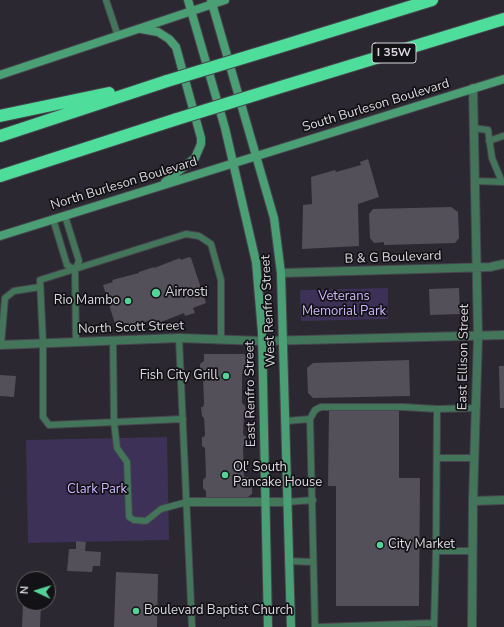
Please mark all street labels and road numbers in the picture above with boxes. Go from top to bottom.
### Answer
road number: I 35W [372,43,416,63]
street label: South Burleson Boulevard [301,76,451,136]
street label: North Burleson Boulevard [49,154,199,214]
street label: B & G Boulevard [344,249,442,267]
street label: West Renfro Street [258,255,280,367]
street label: East Ellison Street [455,304,473,410]
street label: North Scott Street [78,318,184,338]
street label: East Renfro Street [242,341,260,447]

